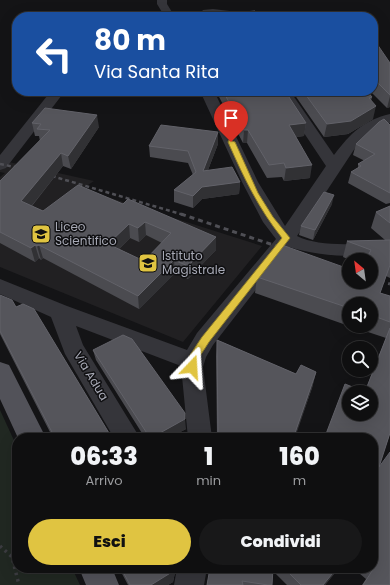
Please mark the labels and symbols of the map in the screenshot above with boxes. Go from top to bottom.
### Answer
pin [214,101,248,142]
place label: Liceo Scientifico [55,218,117,249]
school or university icon: Liceo Scientifico [30,223,52,245]
place label: Istituto Magistrale [162,247,225,278]
school or university icon: Istituto Magistrale [137,252,159,274]
north arrow [342,253,378,289]
position arrow [171,346,213,388]
street label: Via Adua [70,348,113,403]

